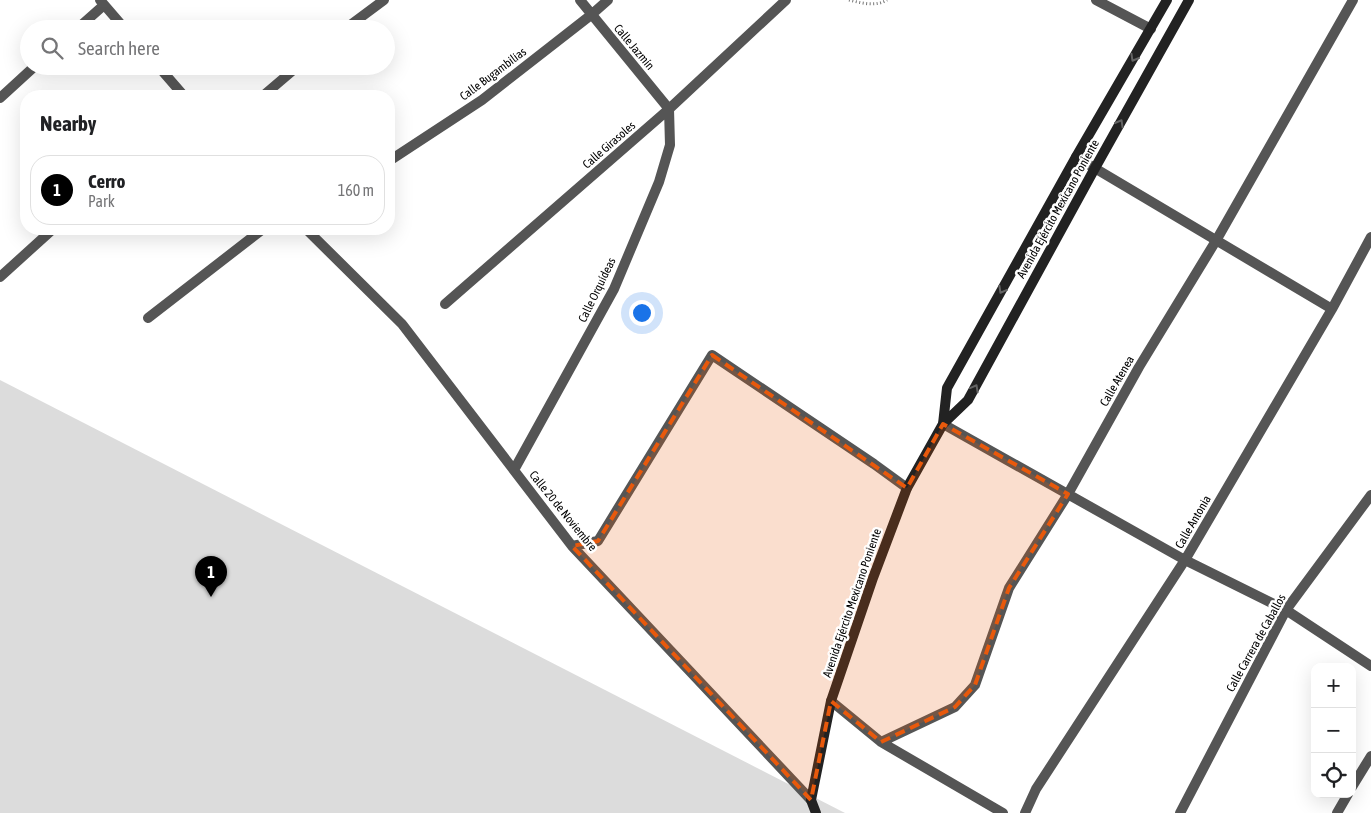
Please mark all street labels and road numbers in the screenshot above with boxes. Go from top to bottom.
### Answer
street label: Calle Jazmín [611,21,657,73]
street label: Calle Bugambilias [457,45,529,103]
street label: Calle Girasoles [580,118,638,172]
street label: Avenida Ejército Mexicano Poniente [1014,137,1102,281]
street label: Calle Orquídeas [575,255,619,325]
street label: Calle Atenea [1097,353,1137,409]
street label: Calle 20 de Noviembre [526,468,600,554]
street label: Calle Antonia [1172,493,1214,551]
street label: Avenida Ejército Mexicano Poniente [820,527,884,679]
street label: Calle Carrera de Caballos [1223,592,1289,694]

